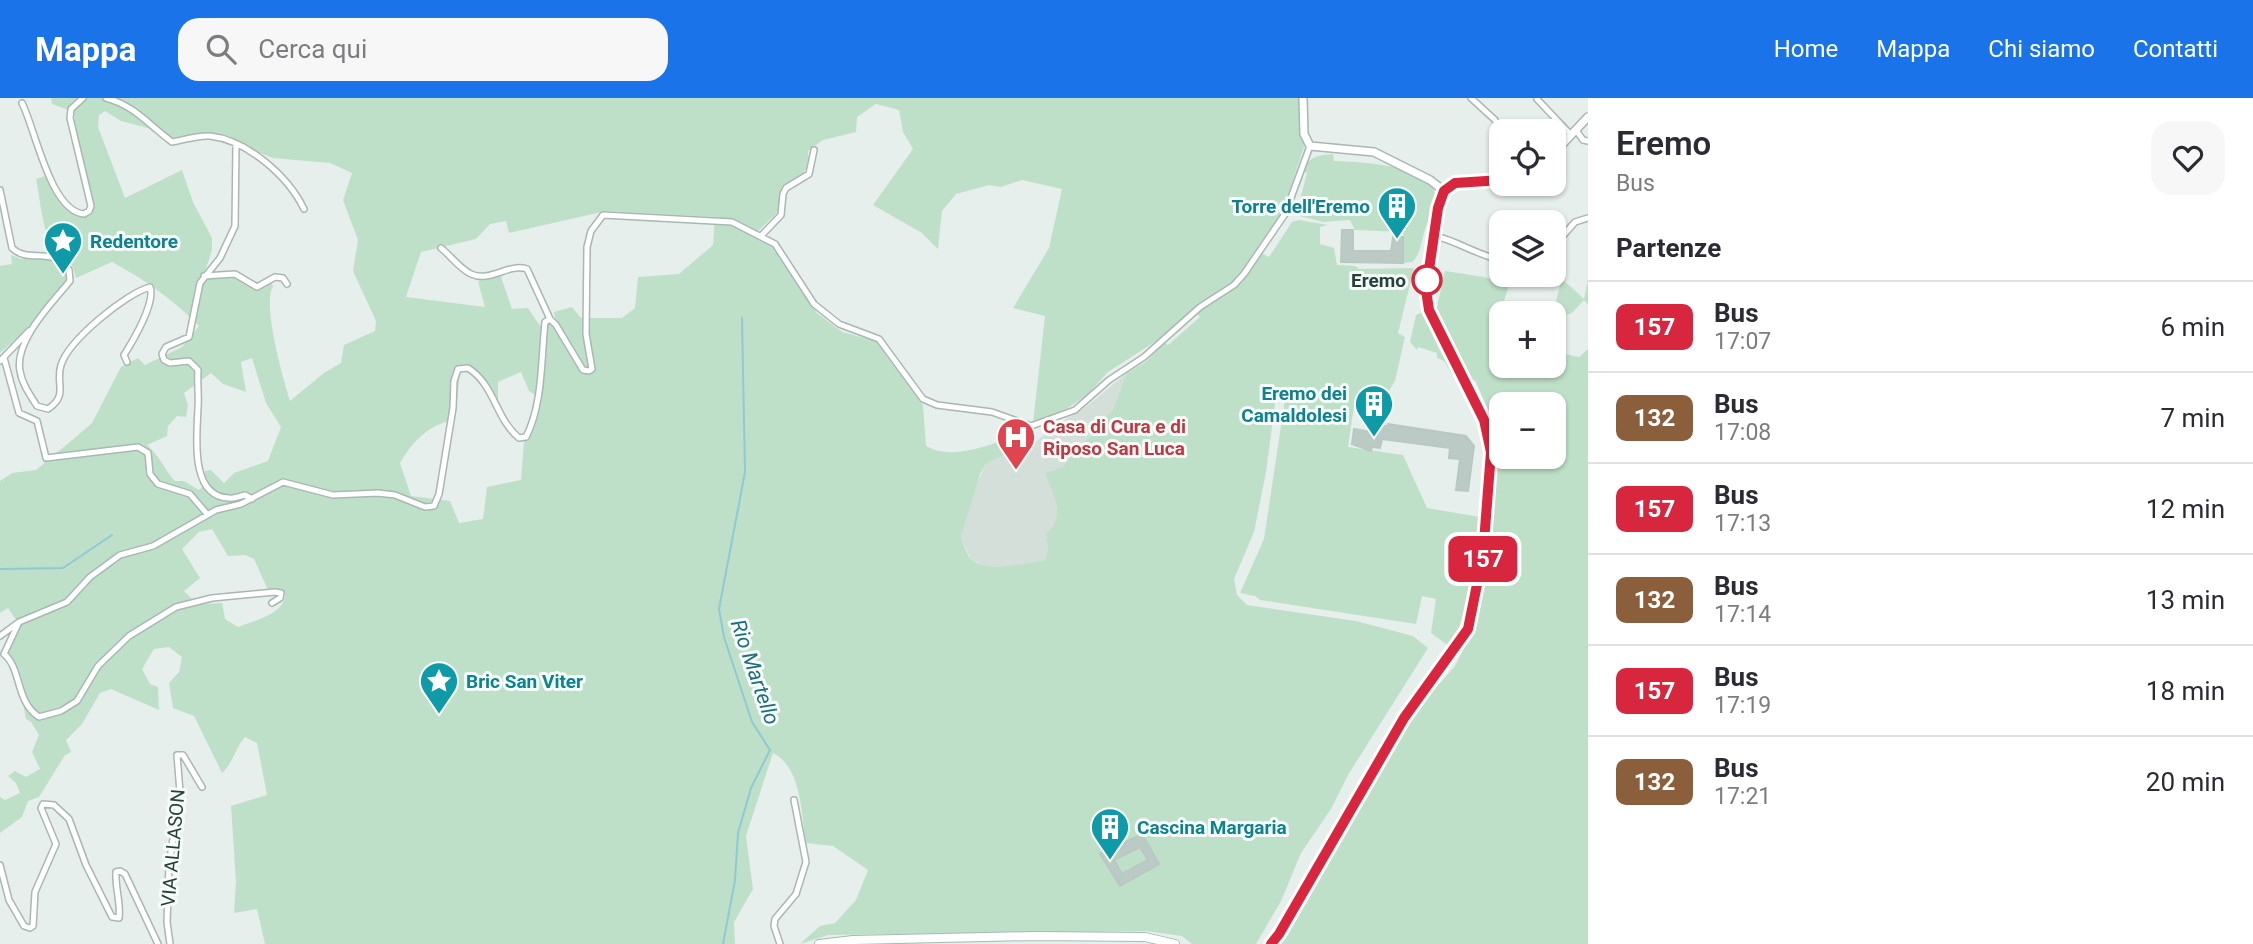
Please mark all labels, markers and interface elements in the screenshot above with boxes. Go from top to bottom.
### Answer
search box [178,18,668,81]
text: Mappa [35,30,136,69]
icon: search [202,30,240,68]
text: Cerca qui [258,34,367,64]
text: Home [1774,35,1838,63]
text: Mappa [1876,35,1950,63]
text: Chi siamo [1988,35,2095,63]
text: Contatti [2133,35,2218,63]
map controls [1489,119,1566,469]
button: locate [1489,119,1566,196]
button: heart [2151,121,2225,195]
text: Eremo [1616,124,1711,163]
text: Bus [1616,170,1655,197]
building icon: Torre dell'Eremo [1376,185,1418,240]
place label: Torre dell'Eremo [1231,195,1370,218]
button: layers [1489,210,1566,287]
place icon: Redentore [42,220,84,275]
place label: Redentore [90,230,178,253]
text: Partenze [1616,233,1721,263]
marker: Eremo [1412,265,1442,295]
place label: Eremo [1351,269,1406,292]
text: Bus [1714,298,1759,328]
button: + [1489,301,1566,378]
text: 6 min [2160,312,2225,342]
text: 157 [1634,313,1675,341]
text: 17:07 [1714,328,1771,355]
place label: Eremo dei Camaldolesi [1241,382,1347,427]
building icon: Eremo dei Camaldolesi [1353,383,1395,438]
text: Bus [1714,389,1759,419]
button: − [1489,392,1566,469]
text: 7 min [2160,403,2225,433]
text: 132 [1634,404,1675,432]
place label: Casa di Cura e di Riposo San Luca [1043,415,1186,460]
hospital icon: Casa di Cura e di Riposo San Luca [995,416,1037,471]
text: 17:08 [1714,419,1771,446]
text: Bus [1714,480,1759,510]
text: 12 min [2146,494,2225,524]
text: 157 [1634,495,1675,523]
text: 17:13 [1714,510,1771,537]
line badge: 157 [1443,536,1523,582]
text: 157 [1462,545,1504,573]
text: Bus [1714,571,1759,601]
text: 13 min [2146,585,2225,615]
text: 132 [1634,586,1675,614]
text: 17:14 [1714,601,1771,628]
water label: Rio Martello [726,616,784,728]
place icon: Bric San Viter [418,660,460,715]
text: Bus [1714,662,1759,692]
place label: Bric San Viter [466,670,583,693]
text: 18 min [2146,676,2225,706]
text: 157 [1634,677,1675,705]
text: 17:19 [1714,692,1771,719]
text: Bus [1714,753,1759,783]
text: 20 min [2146,767,2225,797]
text: 132 [1634,768,1675,796]
text: 17:21 [1714,783,1771,810]
street label: VIA ALLASON [156,788,190,908]
building icon: Cascina Margaria [1089,806,1131,861]
place label: Cascina Margaria [1137,816,1287,839]

